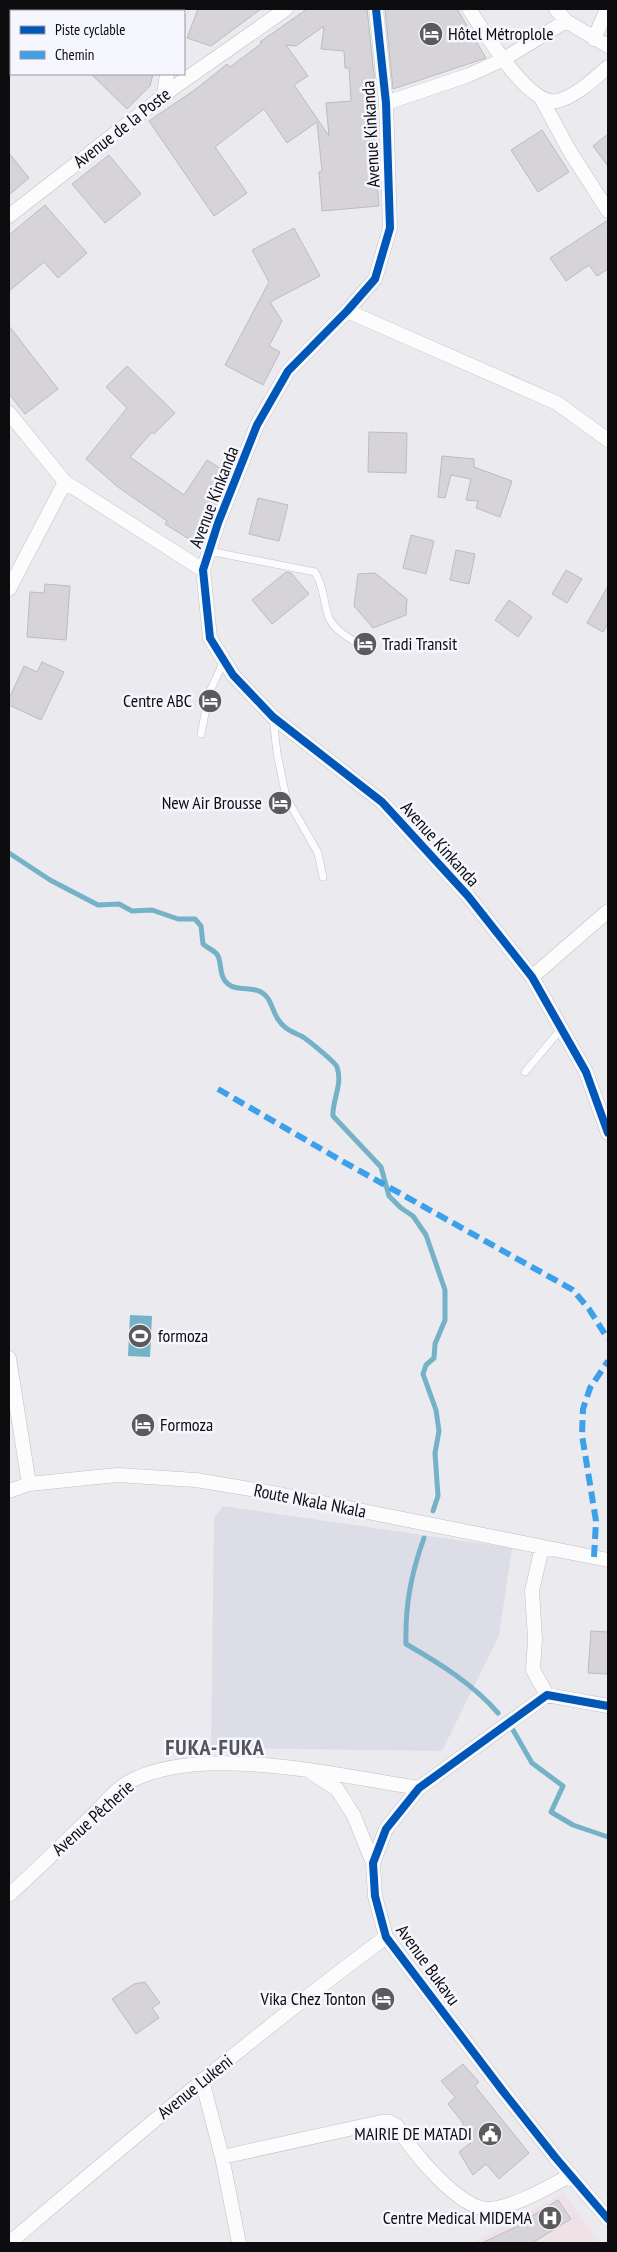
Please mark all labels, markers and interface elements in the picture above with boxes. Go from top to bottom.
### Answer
legend [10,10,185,75]
text: Piste cyclable [55,20,125,39]
hotel icon: Hôtel Métroplole [418,21,444,47]
place label: Hôtel Métroplole [448,22,554,45]
text: Chemin [55,45,94,64]
street label: Avenue Kinkanda [356,80,385,188]
street label: Avenue de la Poste [68,82,175,173]
street label: Avenue Kinkanda [184,443,243,551]
hotel icon: Tradi Transit [352,631,378,657]
place label: Tradi Transit [382,632,457,655]
hotel icon: Centre ABC [197,688,223,714]
place label: Centre ABC [123,689,192,712]
hotel icon: New Air Brousse [267,790,293,816]
place label: New Air Brousse [162,791,262,814]
street label: Avenue Kinkanda [396,796,485,891]
sports icon: formoza [127,1323,153,1349]
place label: formoza [158,1324,208,1347]
hotel icon: Formoza [130,1412,156,1438]
place label: Formoza [160,1413,213,1436]
street label: Route Nkala Nkala [252,1478,368,1523]
district label: FUKA-FUKA [165,1733,265,1761]
street label: Avenue Pêcherie [47,1775,138,1860]
street label: Avenue Bukavu [391,1920,466,2010]
hotel icon: Vika Chez Tonton [370,1986,396,2012]
place label: Vika Chez Tonton [260,1987,366,2010]
street label: Avenue Lukeni [152,2049,237,2124]
public building icon: MAIRIE DE MATADI [477,2121,503,2147]
place label: MAIRIE DE MATADI [354,2122,472,2145]
hospital icon: Centre Medical MIDEMA [537,2205,563,2231]
place label: Centre Medical MIDEMA [383,2206,532,2229]

